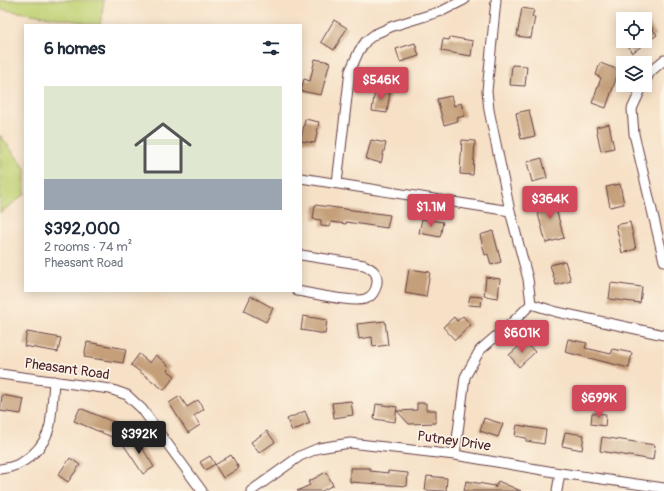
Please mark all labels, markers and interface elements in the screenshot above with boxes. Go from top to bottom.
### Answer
map controls [616,12,652,92]
button: locate [616,12,652,48]
icon: filters [260,37,282,59]
text: 6 homes [44,38,105,59]
button: layers [616,56,652,92]
pin: $546K [353,67,409,101]
text: $546K [362,72,400,88]
icon: home [127,112,199,184]
pin: $364K [522,186,578,220]
text: $364K [531,191,569,207]
pin: $1.1M [403,194,459,228]
text: $1.1M [416,199,446,215]
text: $392,000 [44,218,120,239]
text: 2 rooms · 74 m² [44,239,132,255]
text: Pheasant Road [44,255,123,271]
pin: $601K [494,320,550,354]
text: $601K [504,325,540,341]
street label: Pheasant Road [23,355,111,383]
pin: $699K [571,385,627,419]
text: $699K [581,390,617,406]
pin: $392K [111,421,167,455]
text: $392K [121,426,157,442]
street label: Putney Drive [416,427,492,455]

